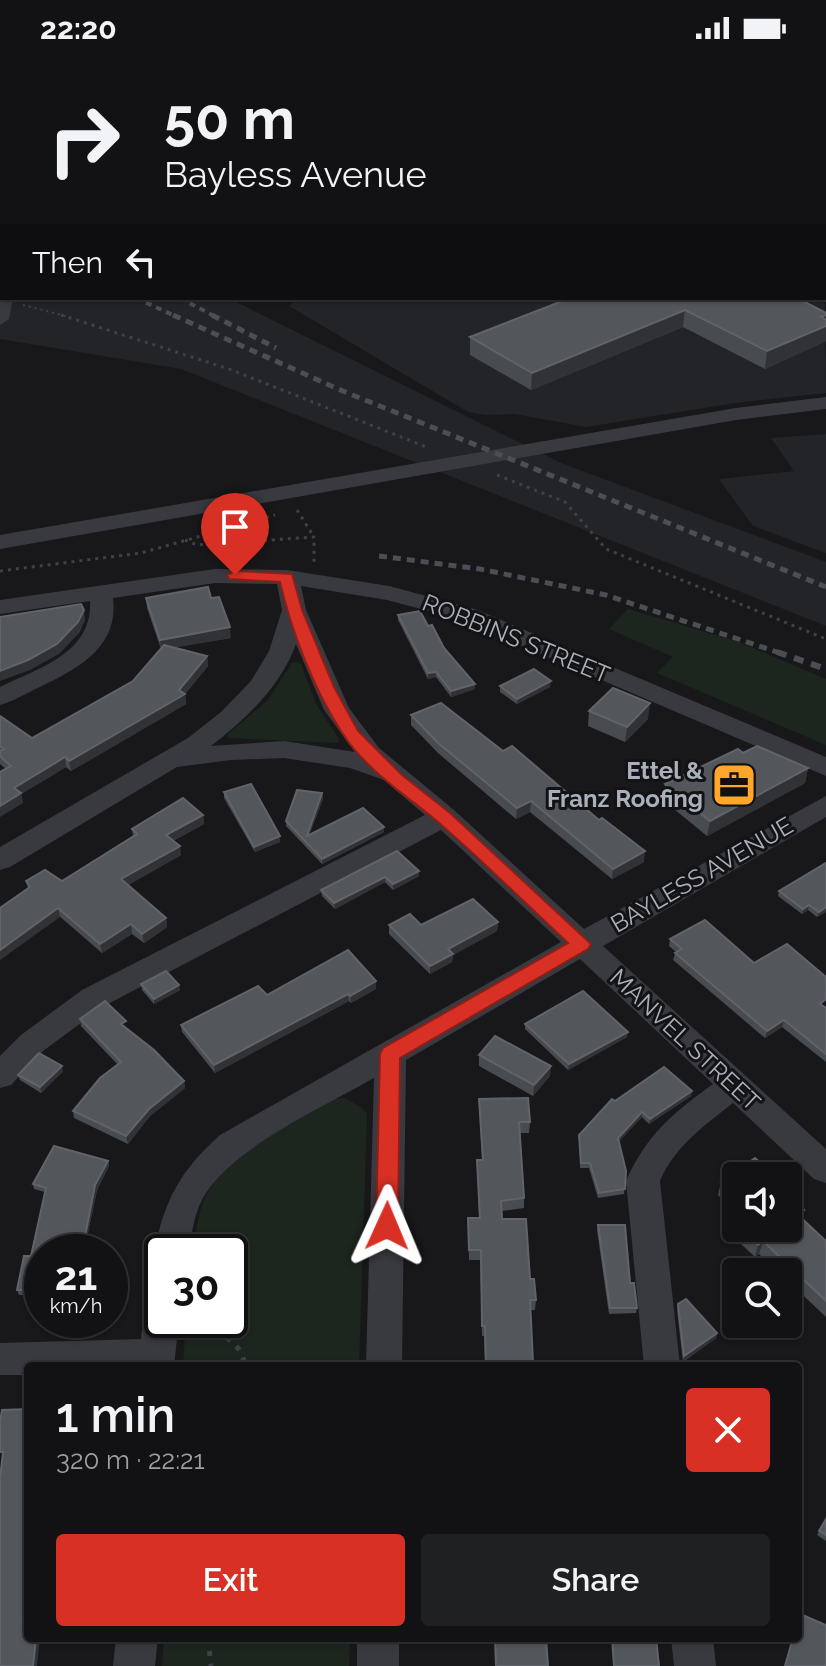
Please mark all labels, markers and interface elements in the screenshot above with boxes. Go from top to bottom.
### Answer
text: 22:20 [40,11,117,46]
text: 50 m [164,86,295,152]
icon: right [32,88,136,192]
text: Bayless Avenue [164,153,427,195]
icon: left [119,240,163,284]
text: Then [32,245,103,280]
pin [201,493,269,575]
icon: arrive [213,505,257,549]
street label: ROBBINS STREET [418,588,614,689]
place label: Ettel & Franz Roofing [547,756,704,813]
office icon: Ettel & Franz Roofing [710,761,758,809]
street label: BAYLESS AVENUE [605,811,798,939]
street label: MANVEL STREET [604,963,767,1117]
map controls [722,1162,802,1338]
button: sound [722,1162,802,1242]
position arrow [345,1184,429,1268]
speed limit sign: 30 [144,1234,248,1338]
text: 21 [55,1252,97,1299]
button: search [722,1258,802,1338]
text: km/h [50,1294,102,1318]
text: 1 min [56,1387,175,1443]
button: close [686,1388,770,1472]
text: 320 m · 22:21 [56,1445,205,1475]
button: Exit [56,1534,405,1626]
button: Share [421,1534,770,1626]

